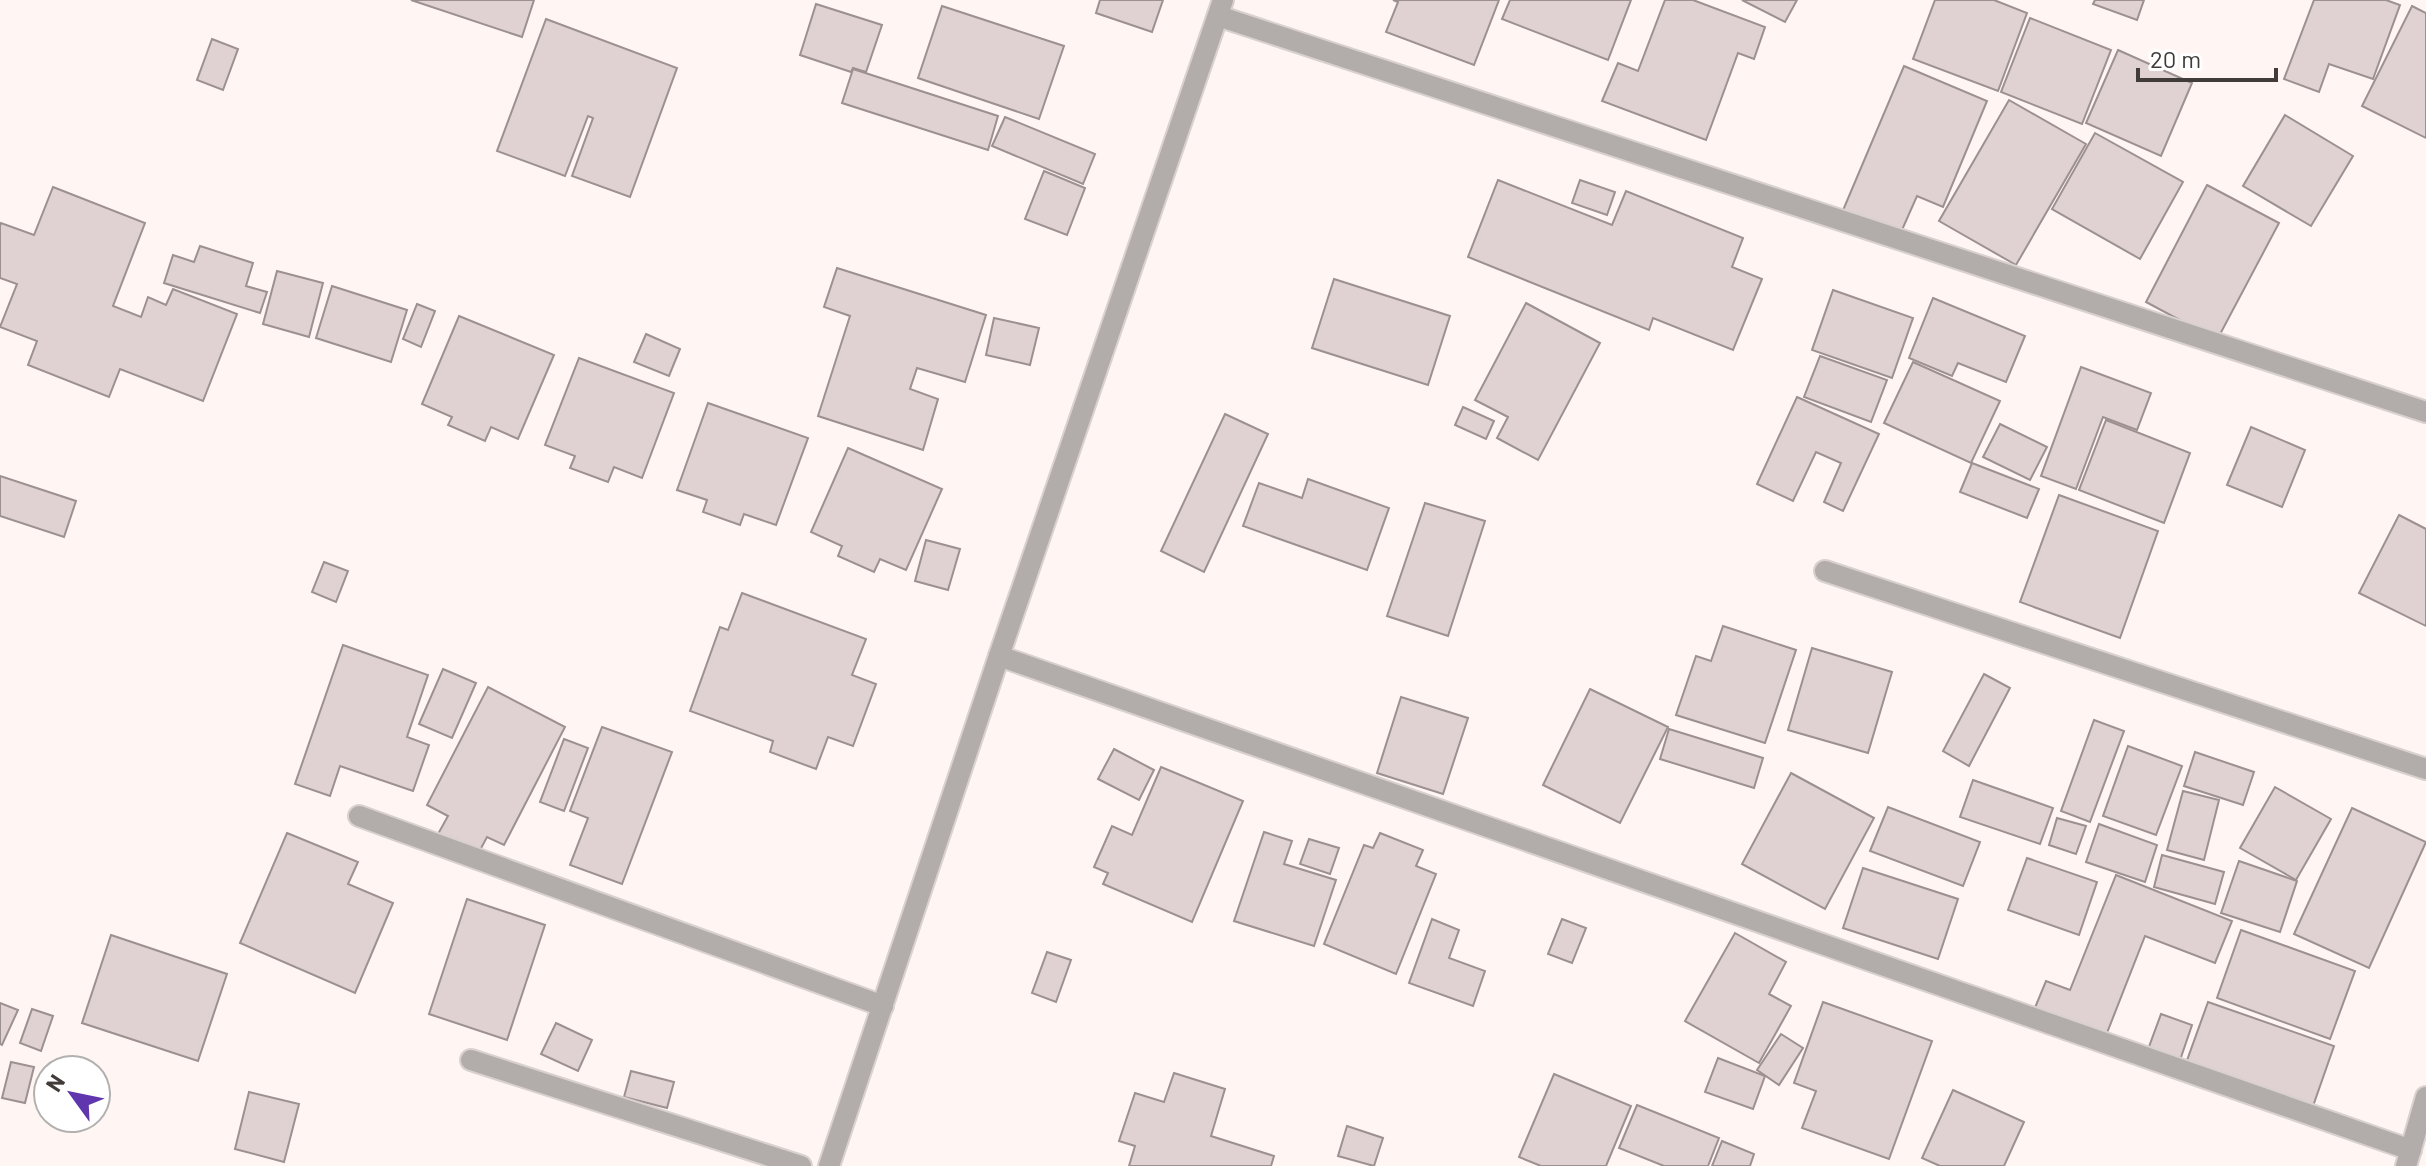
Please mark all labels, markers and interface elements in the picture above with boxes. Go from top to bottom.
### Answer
scale bar [2138,32,2276,82]
text: 20 m [2150,44,2201,73]
north arrow [32,1054,112,1134]
text: N [39,1069,69,1096]

